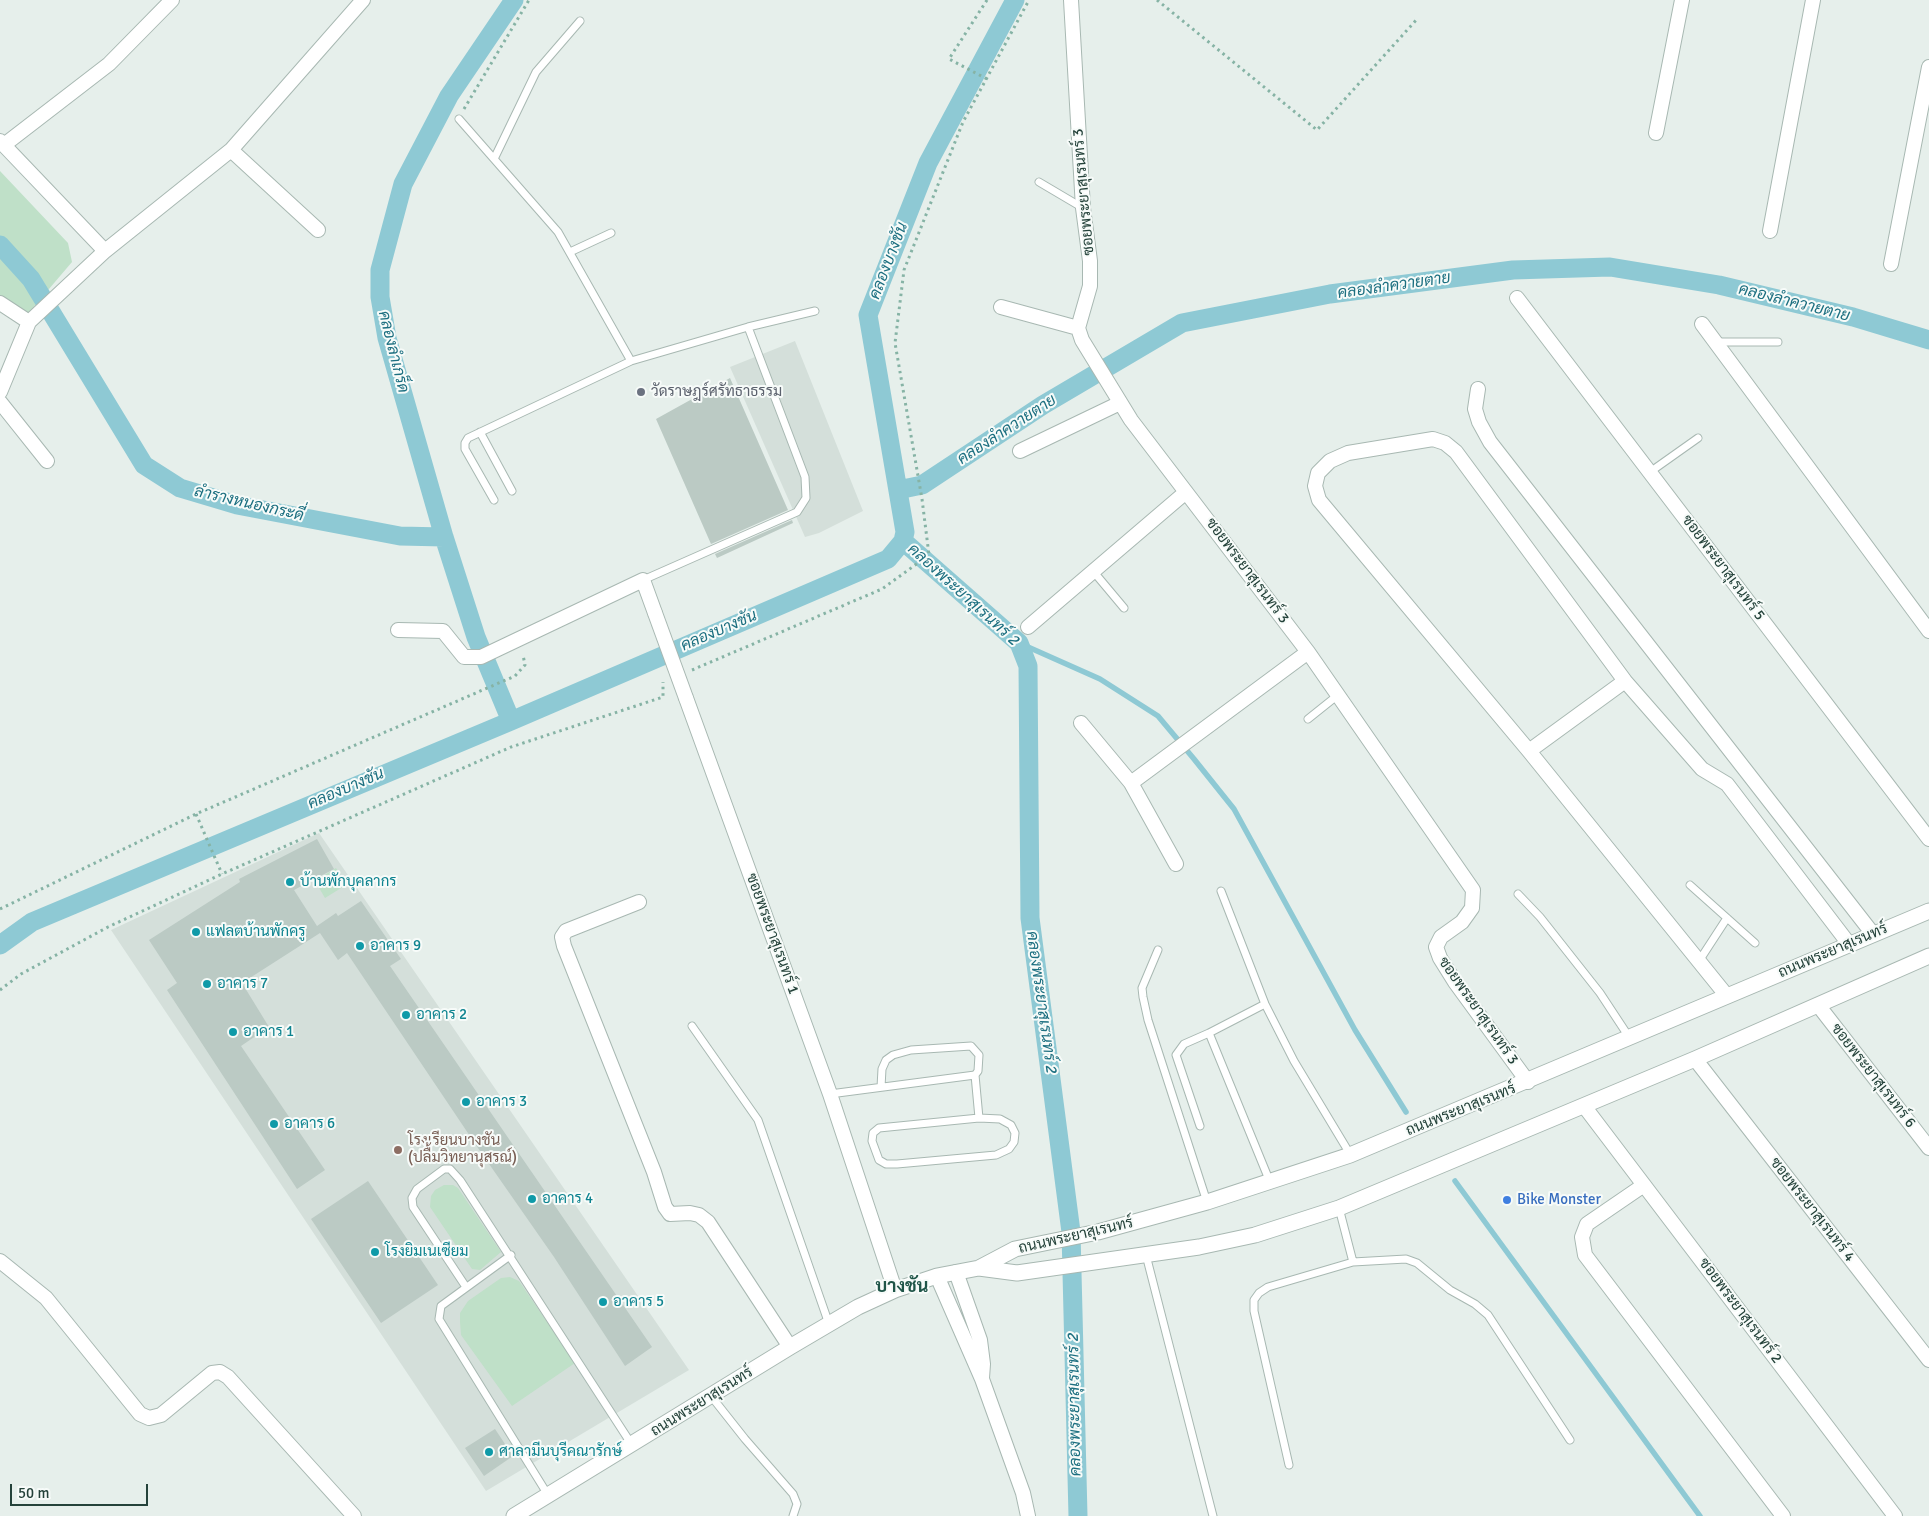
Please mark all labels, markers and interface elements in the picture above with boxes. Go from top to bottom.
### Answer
street label: ซอยพระยาสุเรนทร์ 3 [1069,128,1099,256]
water label: คลองบางชัน [866,220,912,302]
water label: คลองลำควายตาย [1336,269,1452,303]
water label: คลองลำควายตาย [1736,280,1852,326]
water label: คลองลำเกร็ด [374,309,412,395]
place label: วัดราษฎร์ศรัทธาธรรม [651,383,782,401]
marker: วัดราษฎร์ศรัทธาธรรม [635,386,647,398]
water label: คลองลำควายตาย [954,391,1060,469]
water label: ลำรางหนองกระดี่ [192,482,306,526]
street label: ซอยพระยาสุเรนทร์ 5 [1678,512,1768,624]
street label: ซอยพระยาสุเรนทร์ 3 [1202,515,1292,627]
water label: คลองพระยาสุเรนทร์ 2 [903,540,1023,650]
water label: คลองบางชัน [678,606,760,656]
water label: คลองบางชัน [305,764,387,814]
street label: ซอยพระยาสุเรนทร์ 1 [742,871,802,997]
place label: บ้านพักบุคลากร [300,873,397,891]
marker: บ้านพักบุคลากร [284,876,296,888]
street label: ถนนพระยาสุเรนทร์ [1776,920,1890,982]
place label: แฟลตบ้านพักครู [206,923,306,941]
marker: แฟลตบ้านพักครู [190,926,202,938]
water label: คลองพระยาสุเรนทร์ 2 [1022,930,1060,1074]
place label: อาคาร 9 [370,937,421,955]
marker: อาคาร 9 [354,940,366,952]
street label: ซอยพระยาสุเรนทร์ 3 [1434,954,1522,1068]
place label: อาคาร 7 [217,975,268,993]
marker: อาคาร 7 [201,978,213,990]
place label: อาคาร 2 [416,1006,467,1024]
marker: อาคาร 2 [400,1009,412,1021]
street label: ซอยพระยาสุเรนทร์ 6 [1827,1020,1919,1132]
place label: อาคาร 1 [243,1023,294,1041]
marker: อาคาร 1 [227,1026,239,1038]
street label: ถนนพระยาสุเรนทร์ [1403,1080,1519,1140]
place label: อาคาร 3 [476,1093,527,1111]
marker: อาคาร 3 [460,1096,472,1108]
place label: อาคาร 6 [284,1115,335,1133]
marker: อาคาร 6 [268,1118,280,1130]
place label: โรงเรียนบางชัน (ปลื้มวิทยานุสรณ์) [408,1132,517,1167]
marker: โรงเรียนบางชัน (ปลื้มวิทยานุสรณ์) [392,1144,404,1156]
street label: ซอยพระยาสุเรนทร์ 4 [1766,1154,1858,1266]
place label: อาคาร 4 [542,1190,593,1208]
place label: Bike Monster [1517,1191,1601,1209]
marker: อาคาร 4 [526,1193,538,1205]
marker: Bike Monster [1501,1194,1513,1206]
street label: ถนนพระยาสุเรนทร์ [1017,1214,1135,1258]
place label: โรงยิมเนเซียม [385,1243,468,1261]
marker: โรงยิมเนเซียม [369,1246,381,1258]
street label: ซอยพระยาสุเรนทร์ 2 [1695,1255,1785,1367]
district label: บางชัน [876,1276,928,1298]
place label: อาคาร 5 [613,1293,664,1311]
marker: อาคาร 5 [597,1296,609,1308]
water label: คลองพระยาสุเรนทร์ 2 [1064,1333,1086,1477]
street label: ถนนพระยาสุเรนทร์ [648,1363,756,1441]
place label: ศาลามีนบุรีคณารักษ์ [499,1443,622,1461]
marker: ศาลามีนบุรีคณารักษ์ [483,1446,495,1458]
scale bar [12,1474,150,1506]
text: 50 m [18,1484,49,1502]

